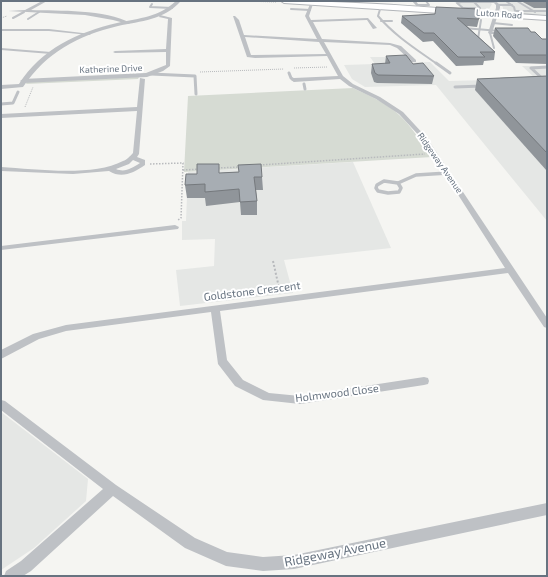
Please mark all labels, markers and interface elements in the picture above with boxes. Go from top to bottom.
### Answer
street label: Luton Road [476,6,522,21]
street label: Katherine Drive [79,62,143,75]
street label: Ridgeway Avenue [415,130,466,195]
street label: Goldstone Crescent [203,278,301,303]
street label: Holmwood Close [294,381,380,404]
street label: Ridgeway Avenue [283,534,387,570]

